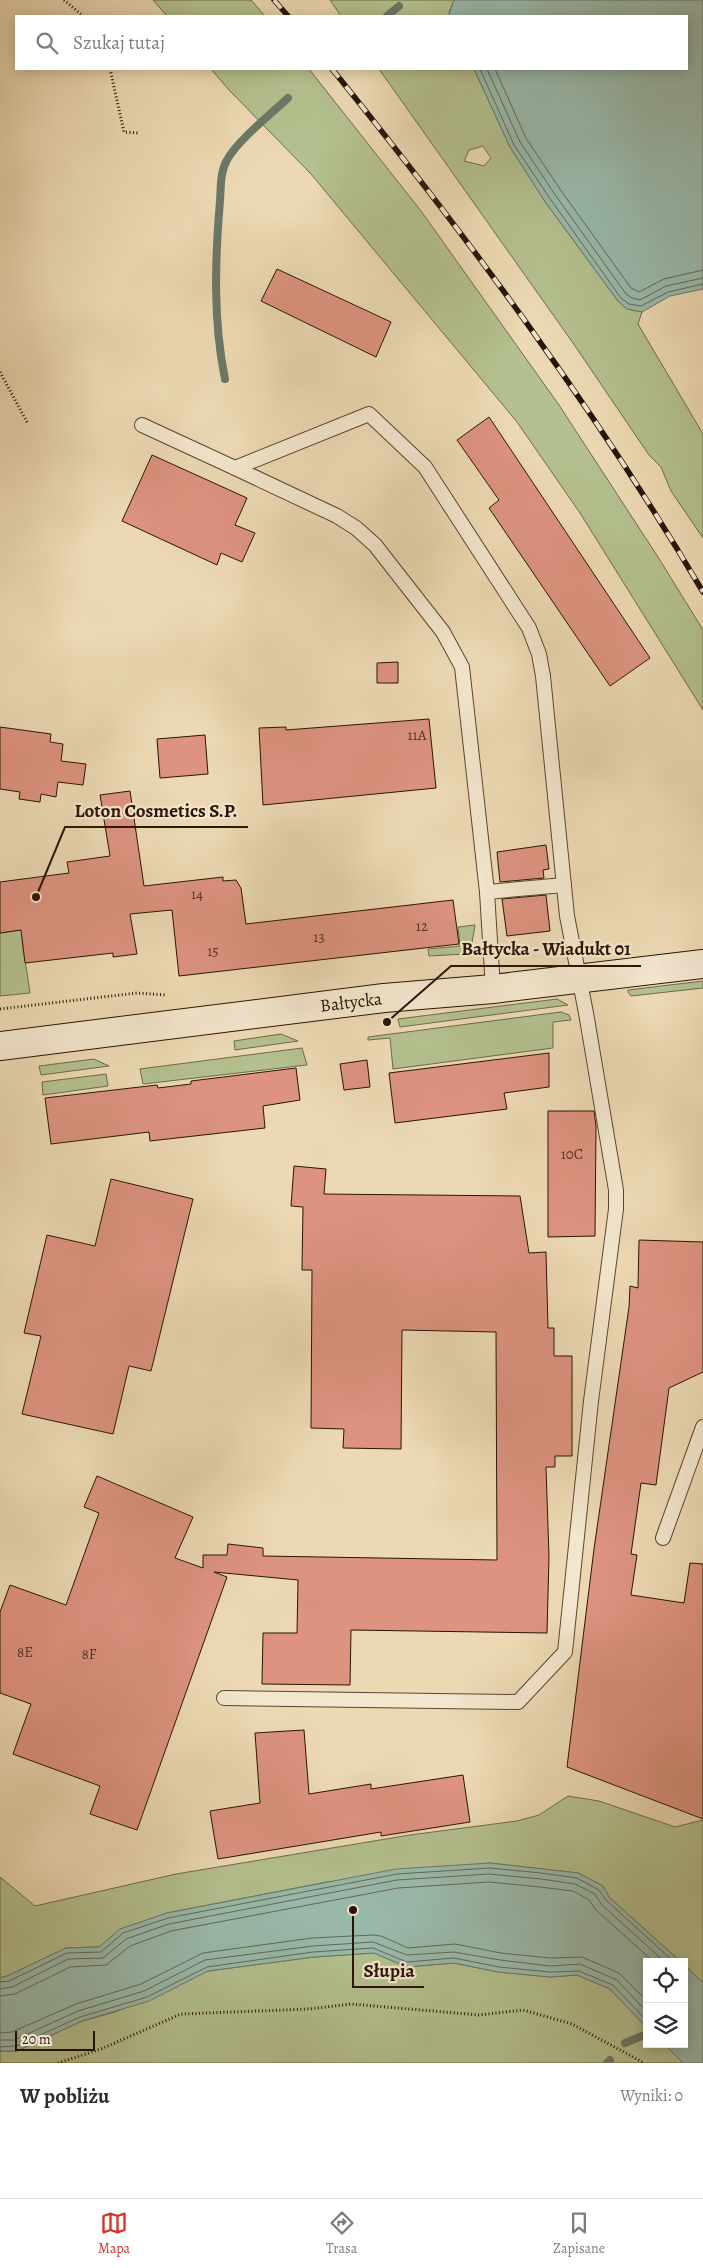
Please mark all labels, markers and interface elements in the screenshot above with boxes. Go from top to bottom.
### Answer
search box [15,15,688,70]
icon: search [33,29,61,57]
text: Szukaj tutaj [73,30,165,56]
house number: 11A [407,725,427,745]
callout: Loton Cosmetics S.P. [65,793,248,827]
text: Loton Cosmetics S.P. [74,798,238,824]
house number: 14 [191,884,203,904]
house number: 12 [416,916,428,936]
house number: 13 [313,927,325,947]
callout: Bałtycka - Wiadukt 01 [451,932,641,966]
text: Bałtycka - Wiadukt 01 [461,936,631,962]
house number: 15 [207,941,219,961]
street label: Bałtycka [319,986,384,1018]
house number: 10C [561,1144,583,1164]
house number: 8E [17,1642,33,1662]
house number: 8F [82,1644,97,1664]
callout: Słupia [353,1953,424,1987]
text: Słupia [363,1958,415,1984]
map controls [643,1958,688,2048]
button: locate [643,1958,688,2003]
button: layers [643,2003,688,2048]
scale bar [15,2028,95,2051]
text: 20 m [22,2030,51,2049]
text: W pobliżu [20,2082,109,2110]
text: Wyniki: 0 [620,2085,683,2107]
tab: Mapa [98,2209,130,2258]
tab: Trasa [326,2209,357,2258]
tab: Zapisane [553,2209,605,2258]

